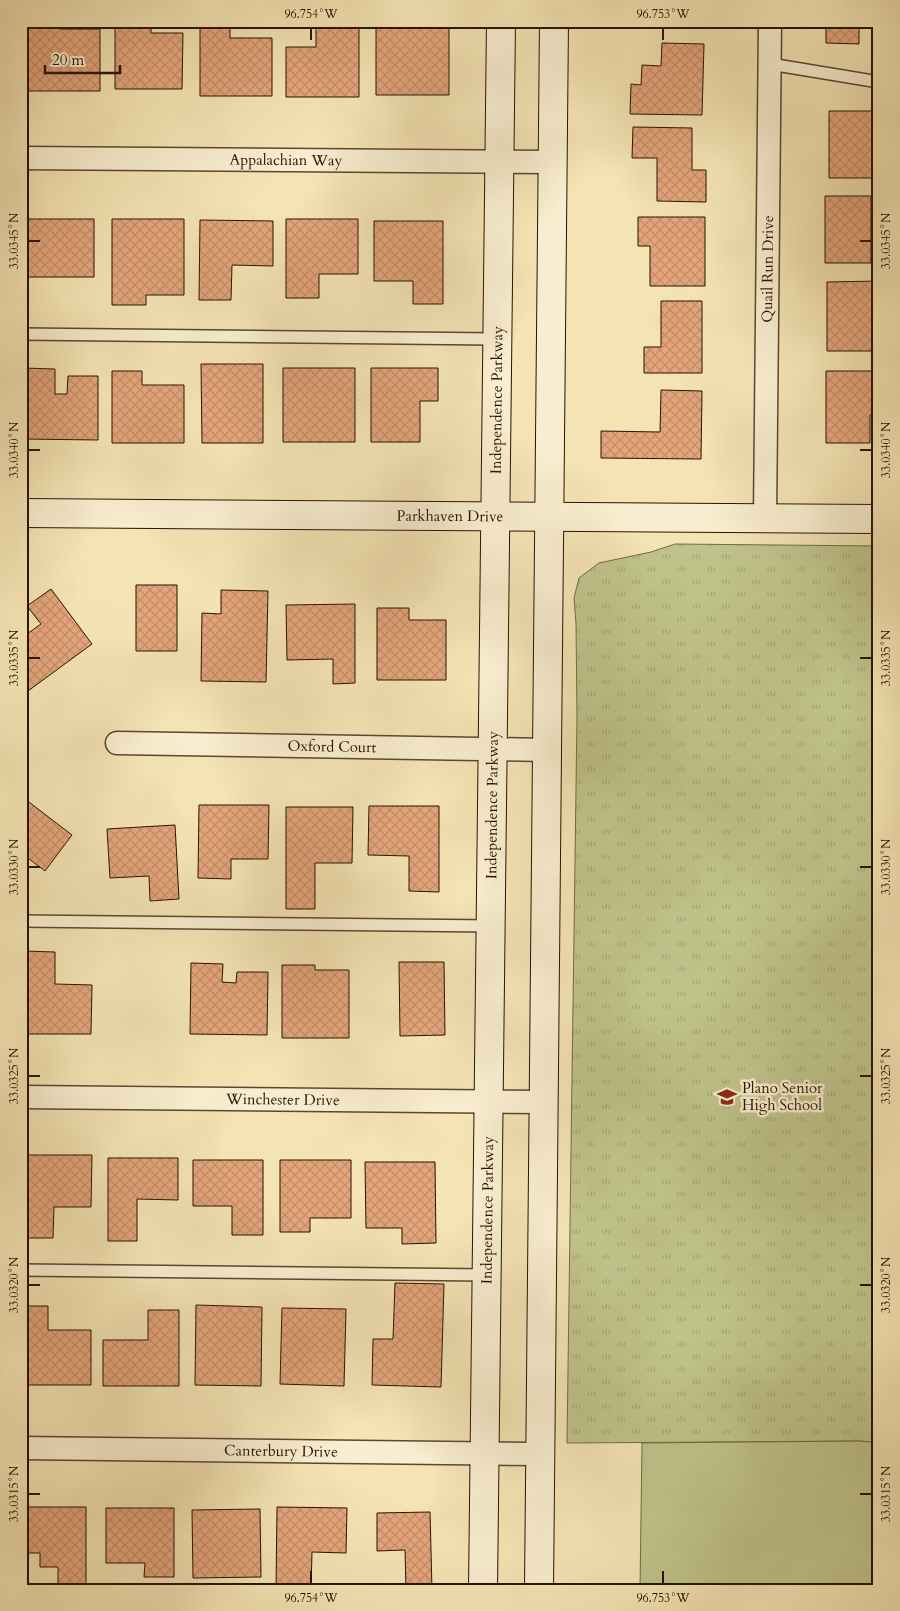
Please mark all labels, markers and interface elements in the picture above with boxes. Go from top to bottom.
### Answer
text: 96.754°W [284,6,338,22]
text: 96.753°W [636,6,690,22]
scale bar [45,42,120,74]
text: 20 m [52,50,84,70]
street label: Appalachian Way [230,150,343,170]
text: 33.0345°N [6,212,22,269]
text: 33.0345°N [878,212,894,269]
street label: Quail Run Drive [757,215,778,323]
street label: Independence Parkway [486,326,508,474]
text: 33.0340°N [6,421,22,478]
text: 33.0340°N [878,421,894,478]
street label: Parkhaven Drive [396,506,504,526]
text: 33.0335°N [6,629,22,686]
text: 33.0335°N [878,629,894,686]
street label: Independence Parkway [481,731,503,879]
street label: Oxford Court [287,736,377,757]
text: 33.0330°N [6,838,22,895]
text: 33.0330°N [878,838,894,895]
text: 33.0325°N [6,1047,22,1104]
text: 33.0325°N [878,1047,894,1104]
place label: Plano Senior High School [742,1078,823,1115]
school or university icon: Plano Senior High School [716,1086,738,1108]
street label: Winchester Drive [225,1089,340,1110]
street label: Independence Parkway [477,1136,498,1284]
text: 33.0320°N [6,1256,22,1313]
text: 33.0320°N [878,1256,894,1313]
street label: Canterbury Drive [224,1440,338,1462]
text: 33.0315°N [6,1465,22,1522]
text: 33.0315°N [878,1465,894,1522]
text: 96.754°W [284,1590,338,1606]
text: 96.753°W [636,1590,690,1606]

